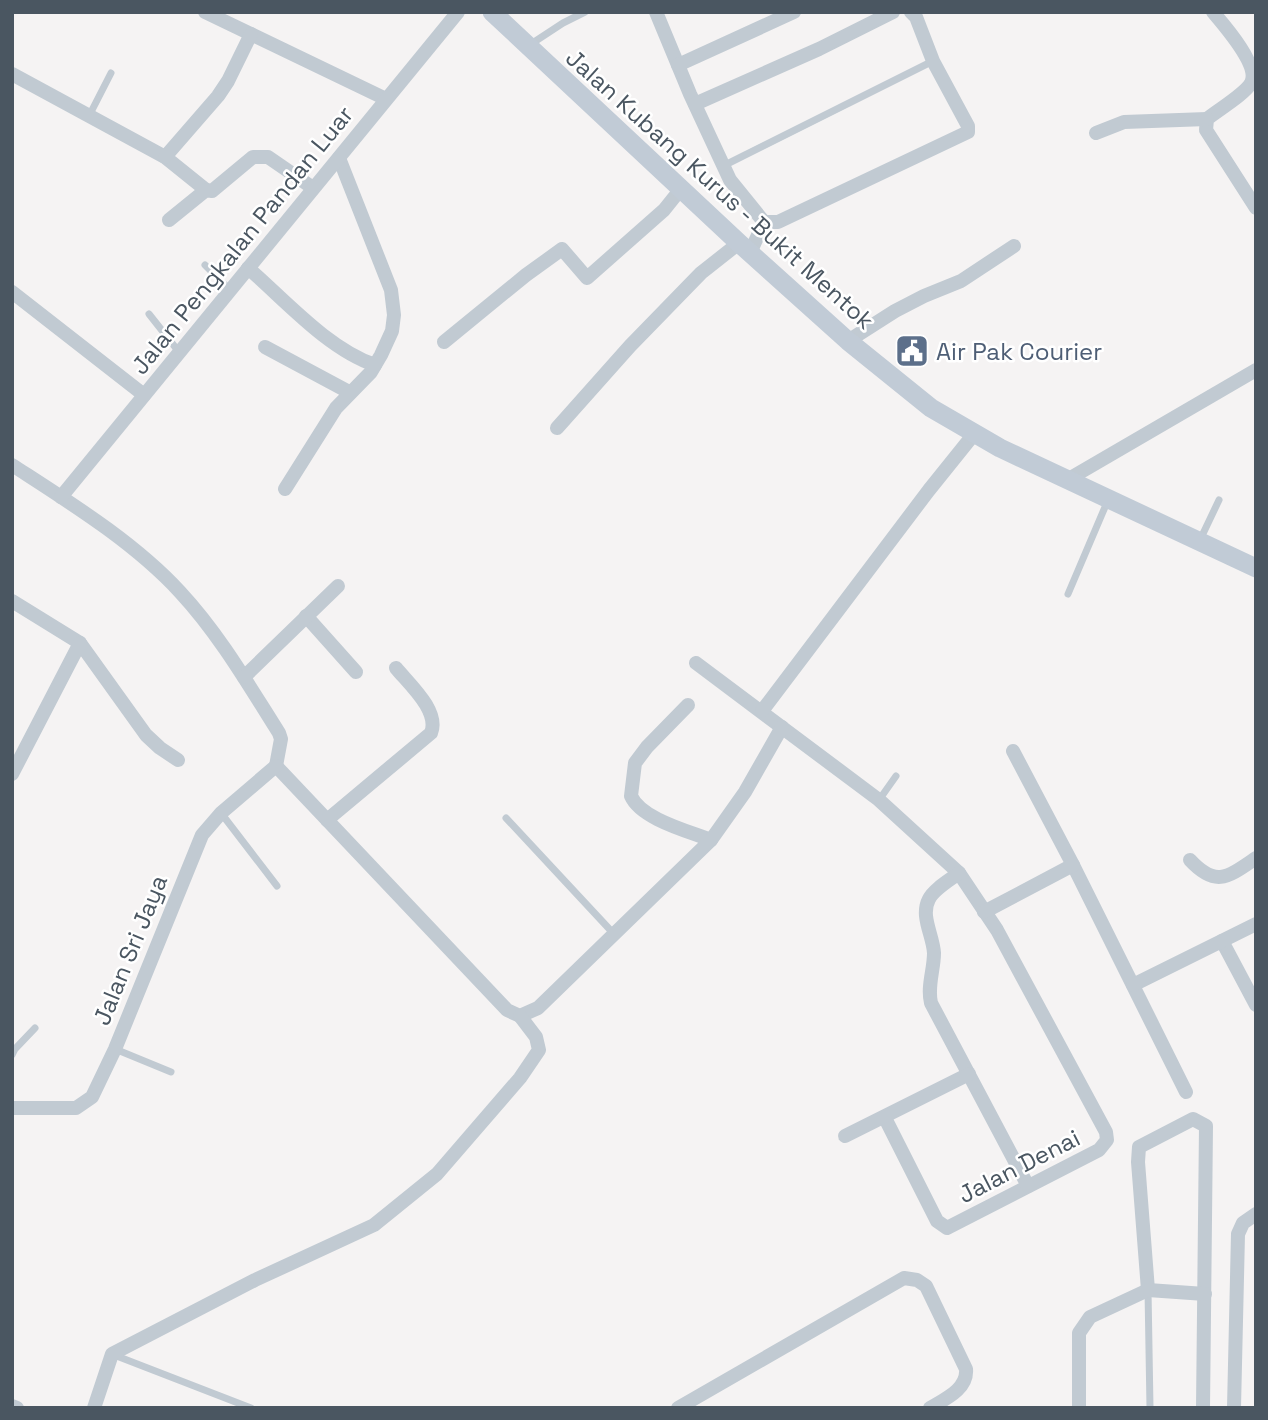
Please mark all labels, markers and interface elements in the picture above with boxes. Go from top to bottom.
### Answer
street label: Jalan Kubang Kurus - Bukit Mentok [559,42,881,336]
street label: Jalan Pengkalan Pandan Luar [124,99,360,381]
public building icon: Air Pak Courier [893,332,931,370]
place label: Air Pak Courier [936,336,1102,367]
street label: Jalan Sri Jaya [86,870,174,1030]
street label: Jalan Denai [953,1122,1085,1210]

